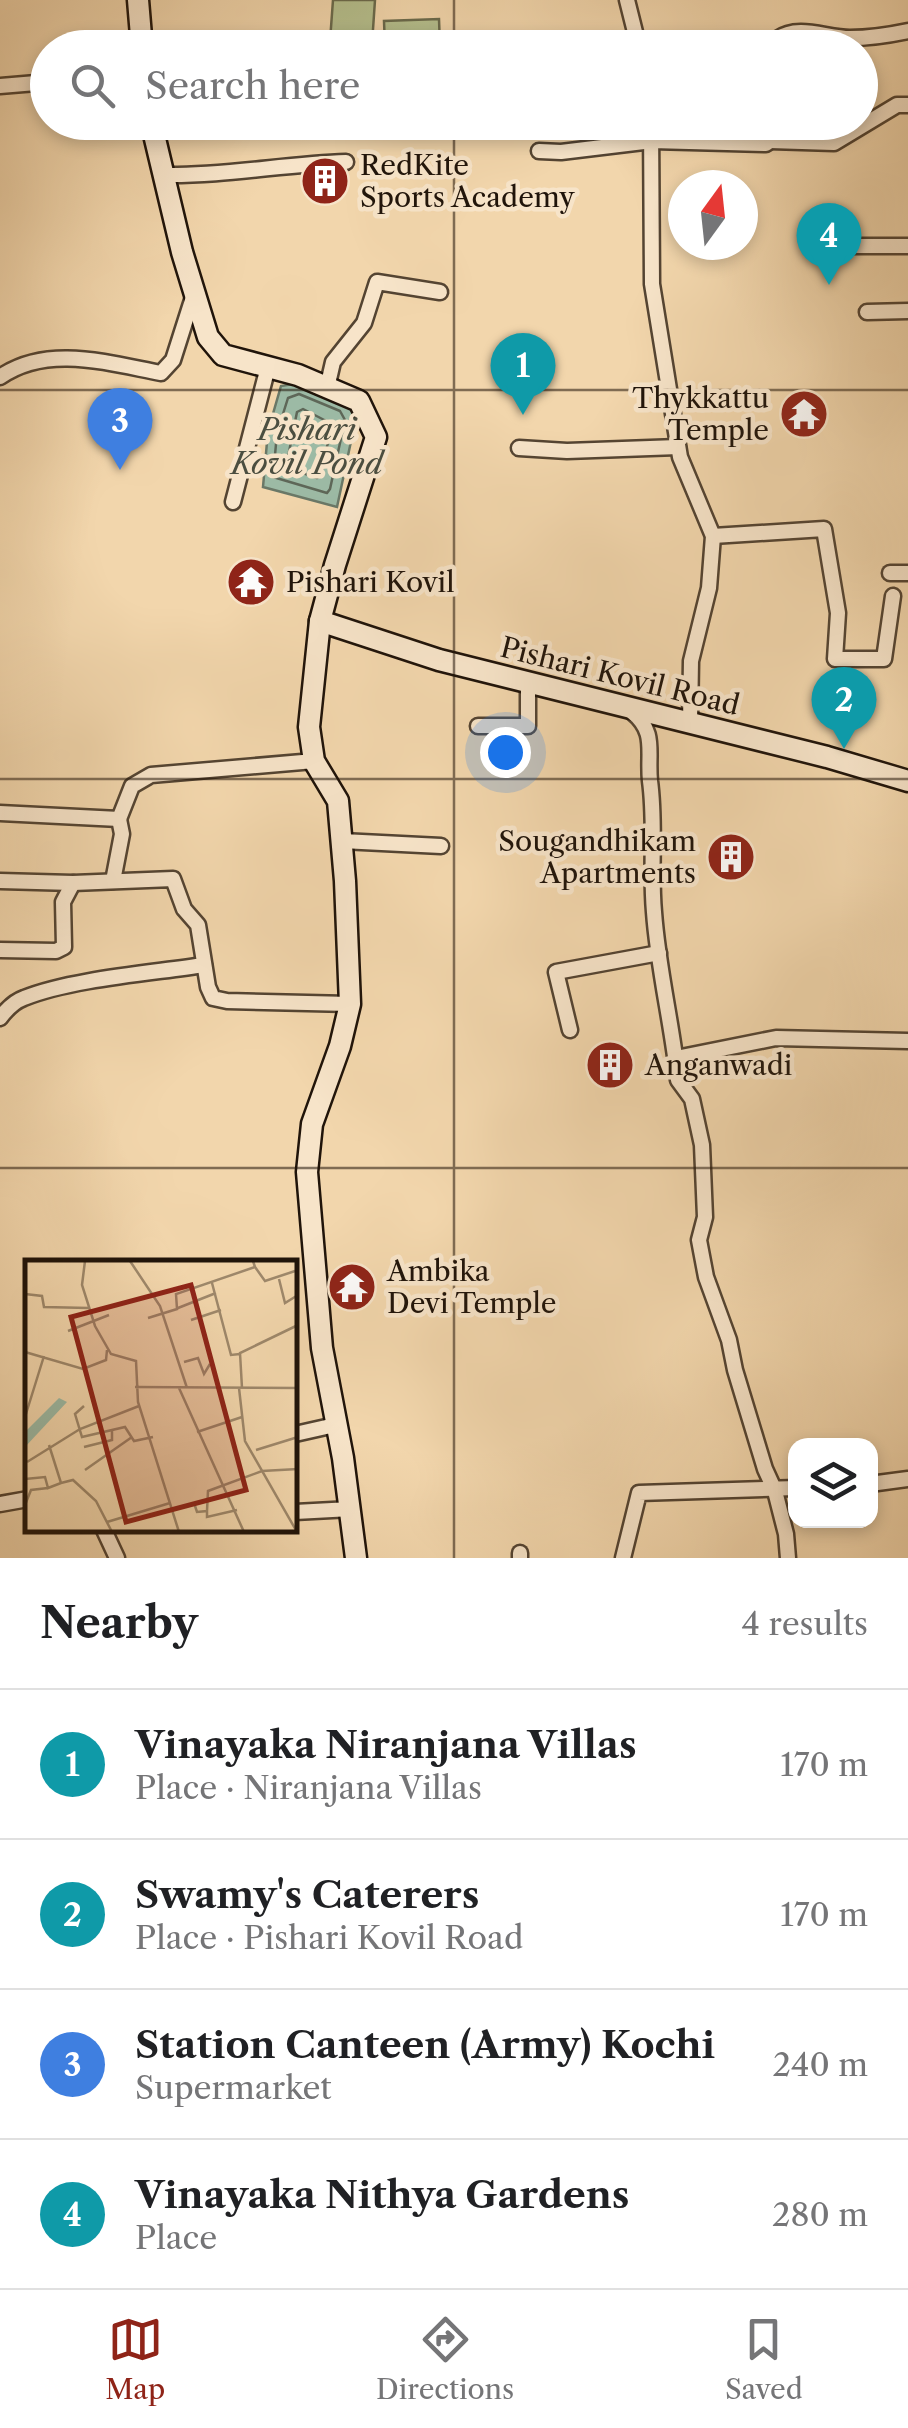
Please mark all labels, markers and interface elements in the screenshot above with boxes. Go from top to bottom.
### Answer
search box [30,30,878,140]
icon: search [65,58,120,113]
text: Search here [145,62,360,109]
place label: RedKite Sports Academy [360,148,575,214]
building icon: RedKite Sports Academy [299,155,351,207]
north arrow [668,170,758,260]
pin: 4 [796,202,862,285]
pin: 1 [490,332,556,415]
place label: Thykkattu Temple [632,381,769,447]
pin: 3 [88,388,152,470]
temple icon: Thykkattu Temple [778,388,830,440]
water label: Pishari Kovil Pond [229,411,386,482]
temple icon: Pishari Kovil [225,556,277,608]
place label: Pishari Kovil [286,565,454,599]
street label: Pishari Kovil Road [497,630,743,722]
pin: 2 [812,666,876,749]
your location [480,727,531,778]
place label: Sougandhikam Apartments [498,824,696,890]
building icon: Sougandhikam Apartments [705,831,757,883]
building icon: Anganwadi [584,1039,636,1091]
place label: Anganwadi [644,1048,792,1082]
place label: Ambika Devi Temple [386,1254,557,1320]
inset map [25,1260,298,1533]
temple icon: Ambika Devi Temple [326,1261,378,1313]
map controls [788,1438,878,1528]
button: layers [788,1438,878,1528]
text: Nearby [40,1597,198,1649]
text: 4 results [742,1604,868,1643]
text: Vinayaka Niranjana Villas [135,1721,637,1768]
text: 1 [65,1745,80,1784]
text: 170 m [780,1745,868,1784]
text: Place · Niranjana Villas [135,1768,482,1807]
text: Swamy's Caterers [135,1871,479,1918]
text: 2 [63,1895,82,1934]
text: 170 m [780,1895,868,1934]
text: Place · Pishari Kovil Road [135,1918,523,1957]
text: Station Canteen (Army) Kochi [135,2021,715,2068]
text: 3 [63,2045,82,2084]
text: 240 m [772,2045,868,2084]
text: Supermarket [135,2068,332,2107]
text: Vinayaka Nithya Gardens [135,2171,629,2218]
text: 4 [63,2195,82,2234]
text: 280 m [772,2195,868,2234]
text: Place [135,2218,217,2257]
tab: Map [105,2312,165,2406]
tab: Directions [376,2312,514,2406]
tab: Saved [725,2312,803,2406]

